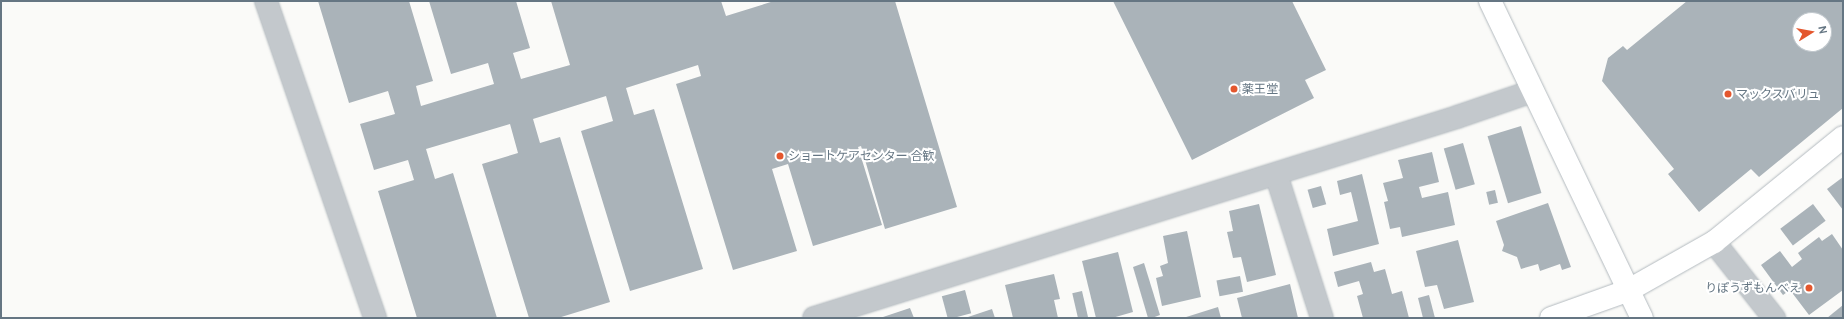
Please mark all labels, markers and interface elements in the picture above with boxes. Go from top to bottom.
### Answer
north arrow [1792,12,1832,52]
text: N [1815,25,1830,35]
place label: 薬王堂 [1242,82,1278,96]
marker: 薬王堂 [1229,84,1239,94]
place label: マックスバリュ [1736,87,1820,101]
marker: マックスバリュ [1723,89,1733,99]
place label: ショートケアセンター 合歓 [788,149,935,163]
marker: ショートケアセンター 合歓 [775,151,785,161]
place label: りぽうずもんべえ [1705,281,1801,295]
marker: りぽうずもんべえ [1804,283,1814,293]

